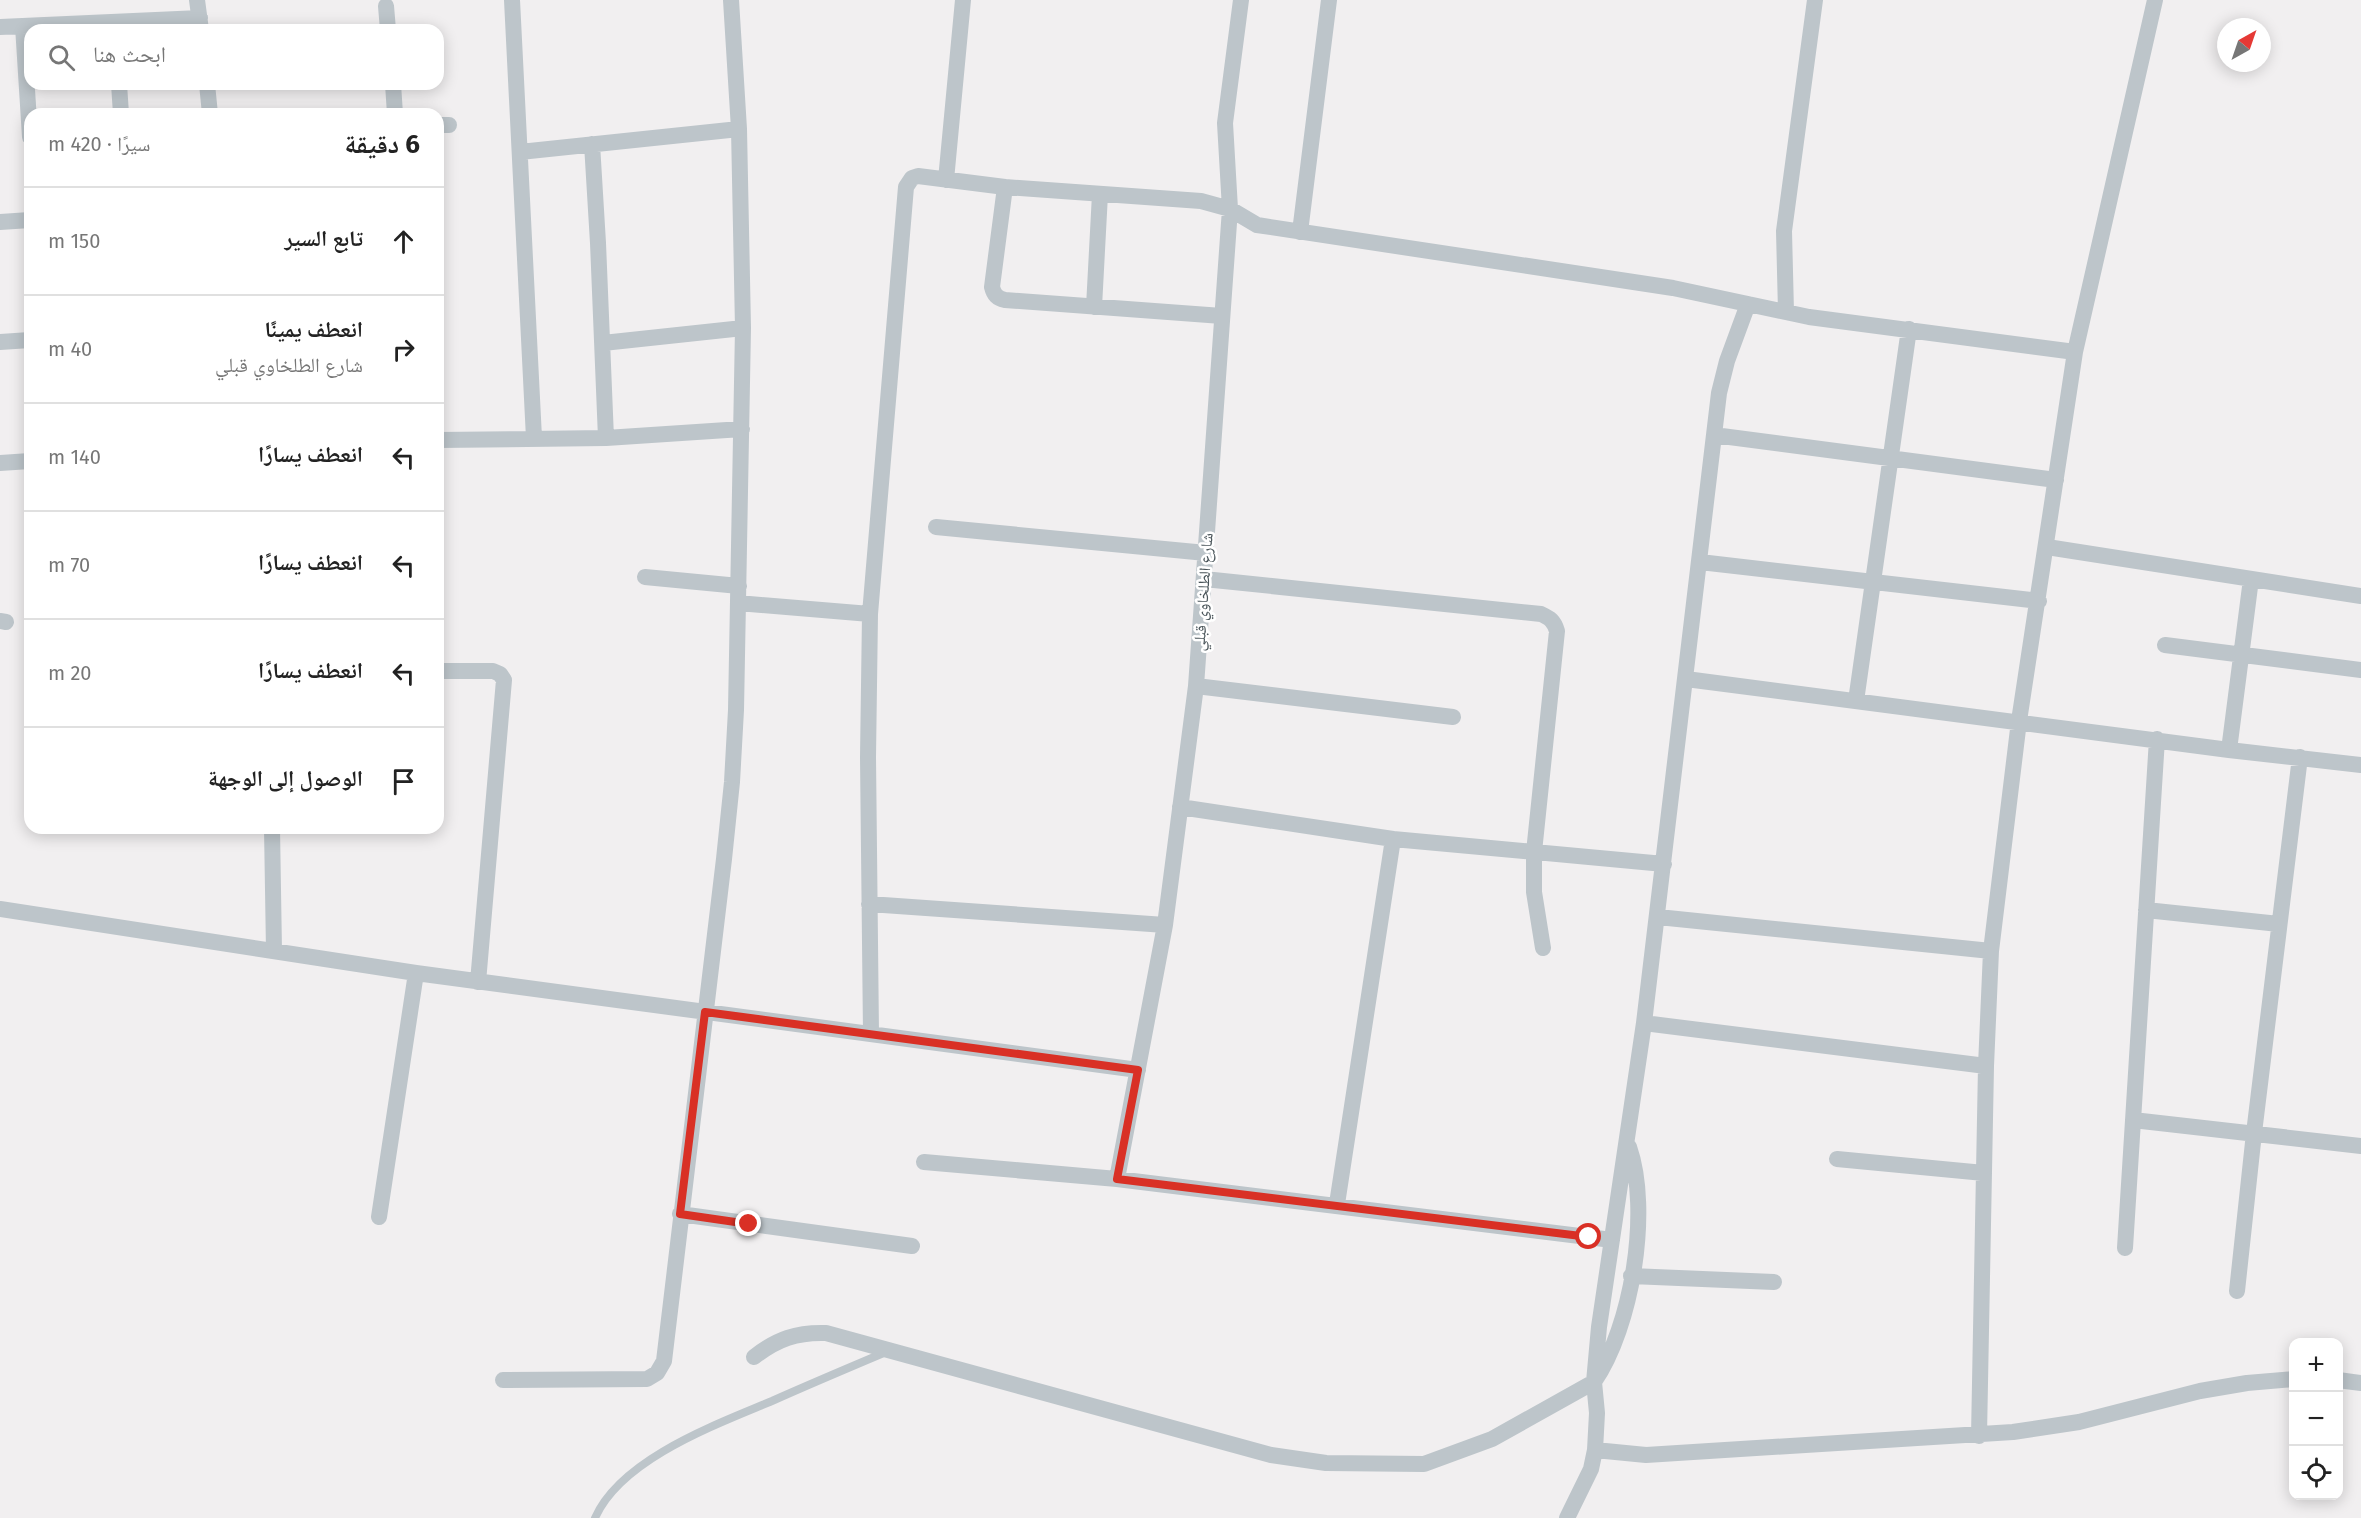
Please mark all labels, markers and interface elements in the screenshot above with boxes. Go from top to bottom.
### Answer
north arrow [2217,18,2271,72]
search box [24,24,444,90]
icon: search [45,41,78,74]
text: ابحث هنا [93,41,166,68]
text: 6 دقيقة [345,129,420,160]
text: سيرًا · 420 m [48,132,150,156]
text: تابع السير [284,225,363,252]
icon: ahead [387,225,420,258]
text: 150 m [48,229,100,253]
text: انعطف يمينًا [264,316,363,343]
icon: right [387,333,420,366]
text: 40 m [48,337,92,361]
text: شارع الطلخاوي قبلي [215,353,363,377]
text: انعطف يسارًا [258,441,363,468]
icon: left [387,441,420,474]
text: 140 m [48,445,101,469]
street label: شارع الطلخاوي قبلي [1189,532,1220,652]
text: انعطف يسارًا [258,549,363,576]
icon: left [387,549,420,582]
text: 70 m [48,553,90,577]
text: انعطف يسارًا [258,657,363,684]
icon: left [387,657,420,690]
text: 20 m [48,661,92,685]
text: الوصول إلى الوجهة [208,765,363,792]
icon: arrive [387,765,420,798]
route end [735,1210,761,1236]
route start [1575,1223,1601,1249]
map controls [2289,1338,2343,1500]
button: + [2289,1338,2343,1392]
button: − [2289,1392,2343,1446]
button: locate [2289,1446,2343,1500]

